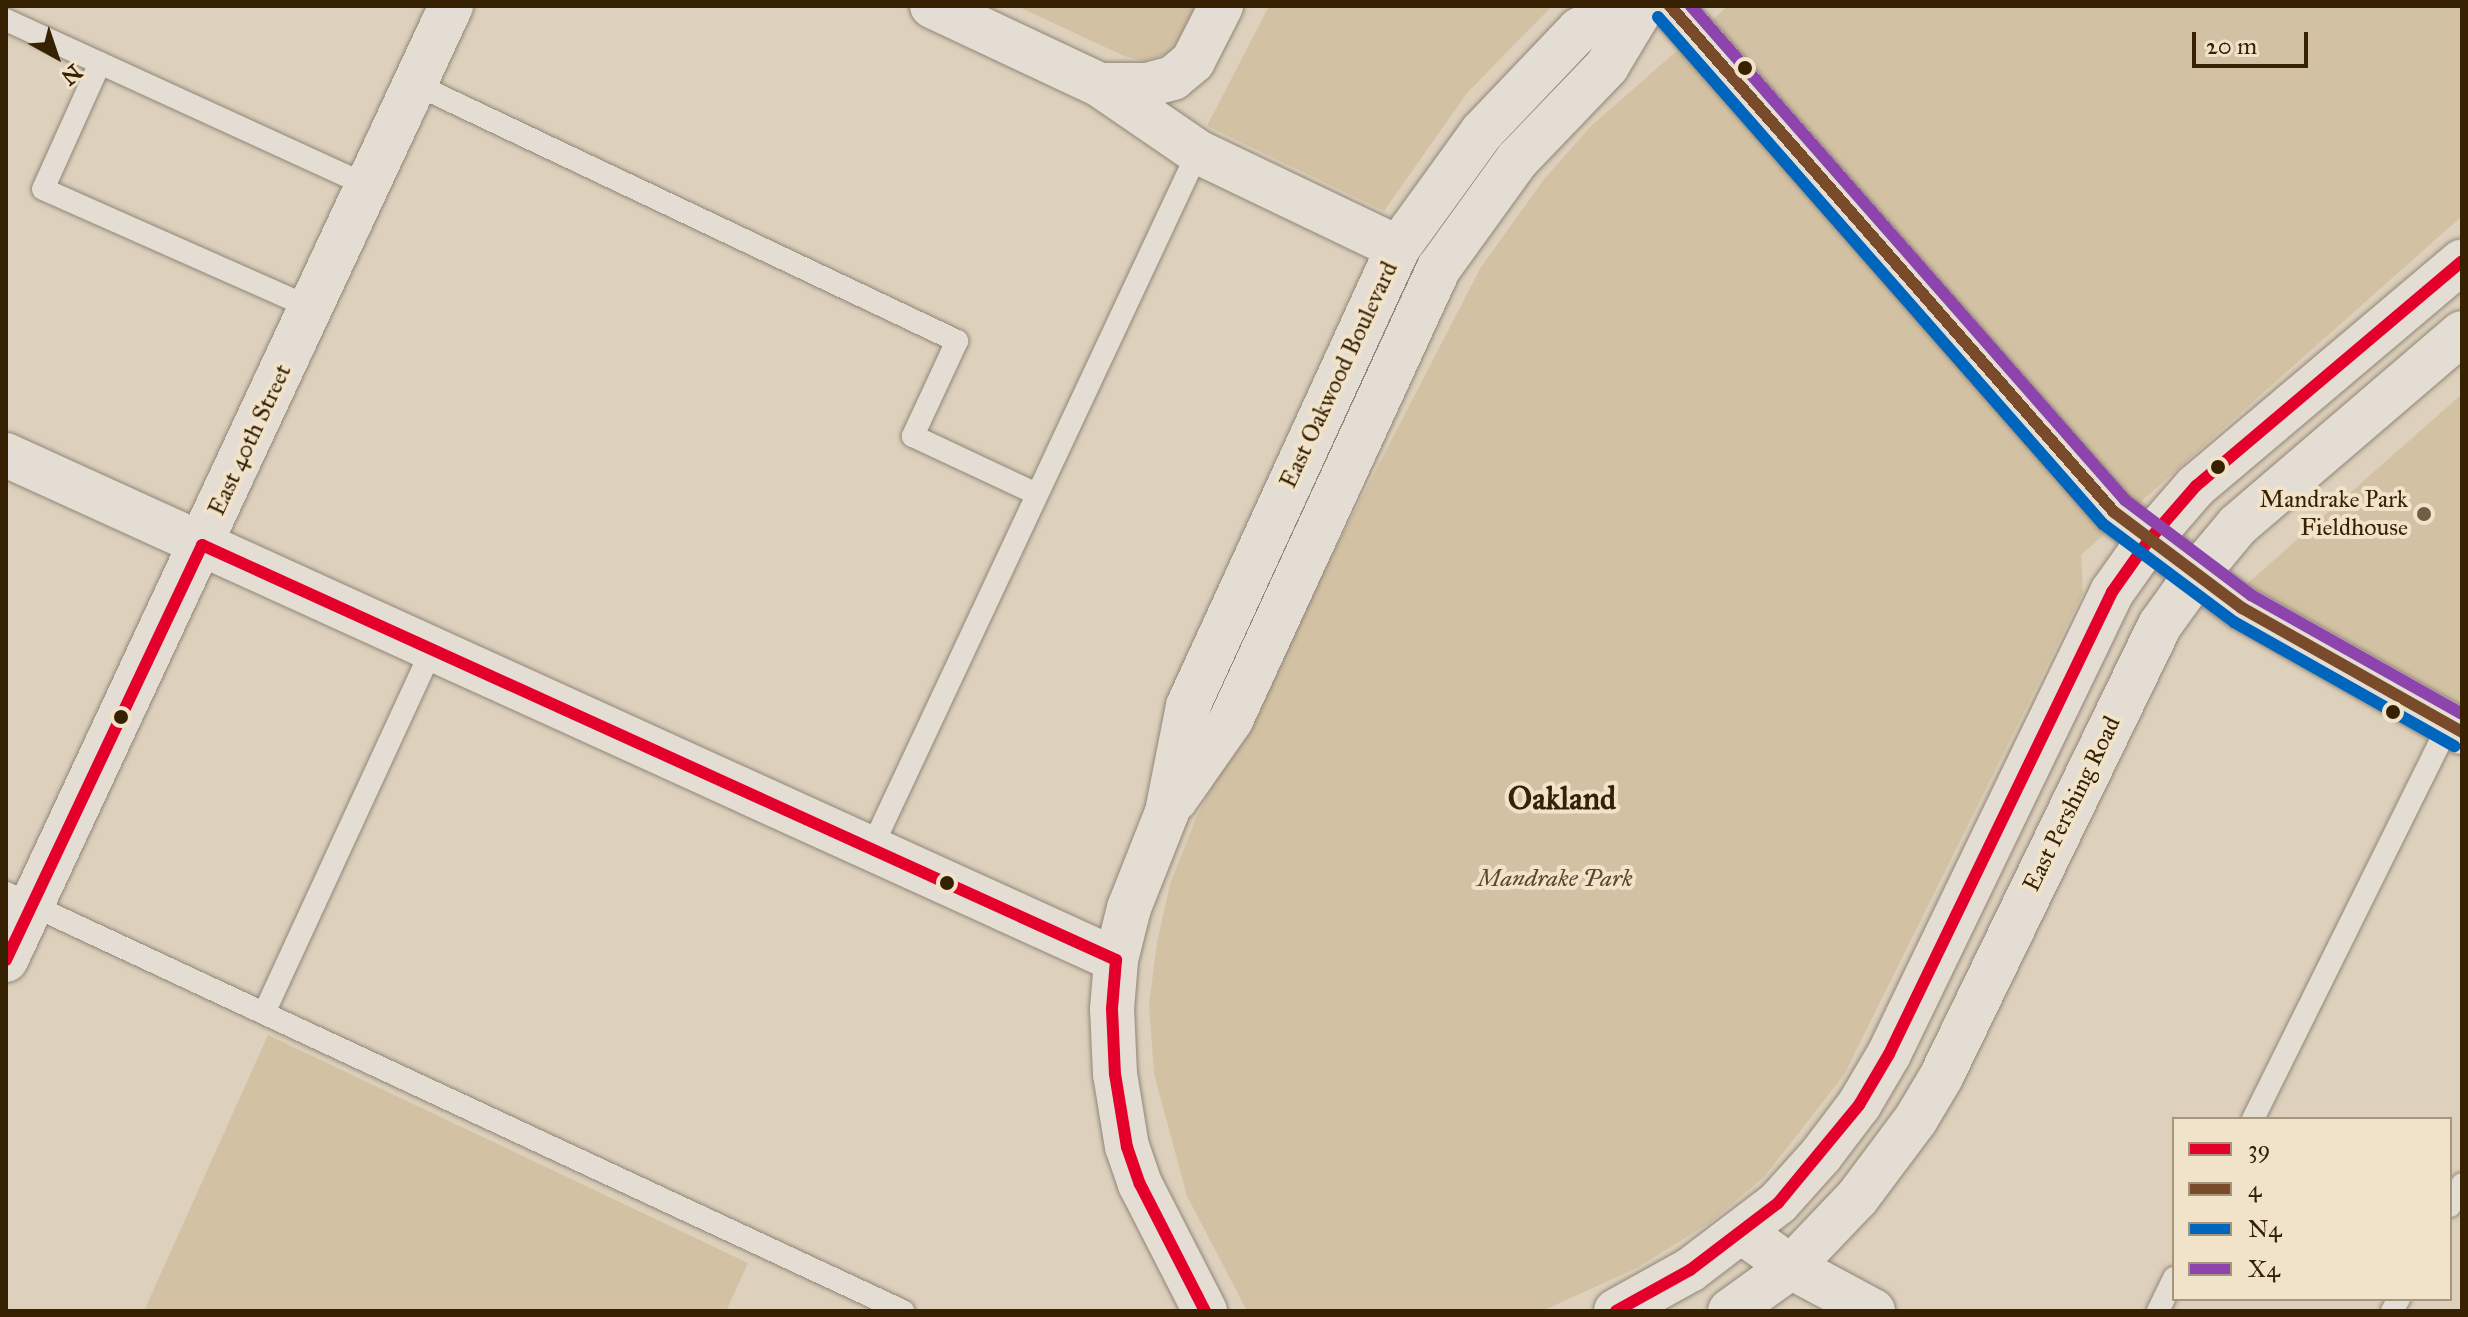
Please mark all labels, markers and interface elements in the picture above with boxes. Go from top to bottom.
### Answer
north arrow [16,16,96,96]
scale bar [2196,16,2312,66]
text: 20 m [2206,31,2257,61]
text: N [56,58,88,91]
unlabelled marker [1737,60,1753,76]
street label: East Oakwood Boulevard [1274,257,1404,493]
street label: East 40th Street [202,360,298,520]
unlabelled marker [2210,459,2226,475]
place label: Mandrake Park Fieldhouse [2259,486,2408,542]
marker: Mandrake Park Fieldhouse [2415,505,2433,523]
unlabelled marker [2385,704,2401,720]
unlabelled marker [113,709,129,725]
street label: East Pershing Road [2017,712,2127,896]
district label: Oakland [1508,780,1616,818]
park label: Mandrake Park [1477,865,1633,893]
unlabelled marker [939,875,955,891]
legend [2172,1117,2452,1301]
text: 39 [2248,1134,2271,1164]
text: 4 [2248,1174,2261,1204]
text: N4 [2248,1214,2282,1244]
text: X4 [2248,1254,2280,1284]

